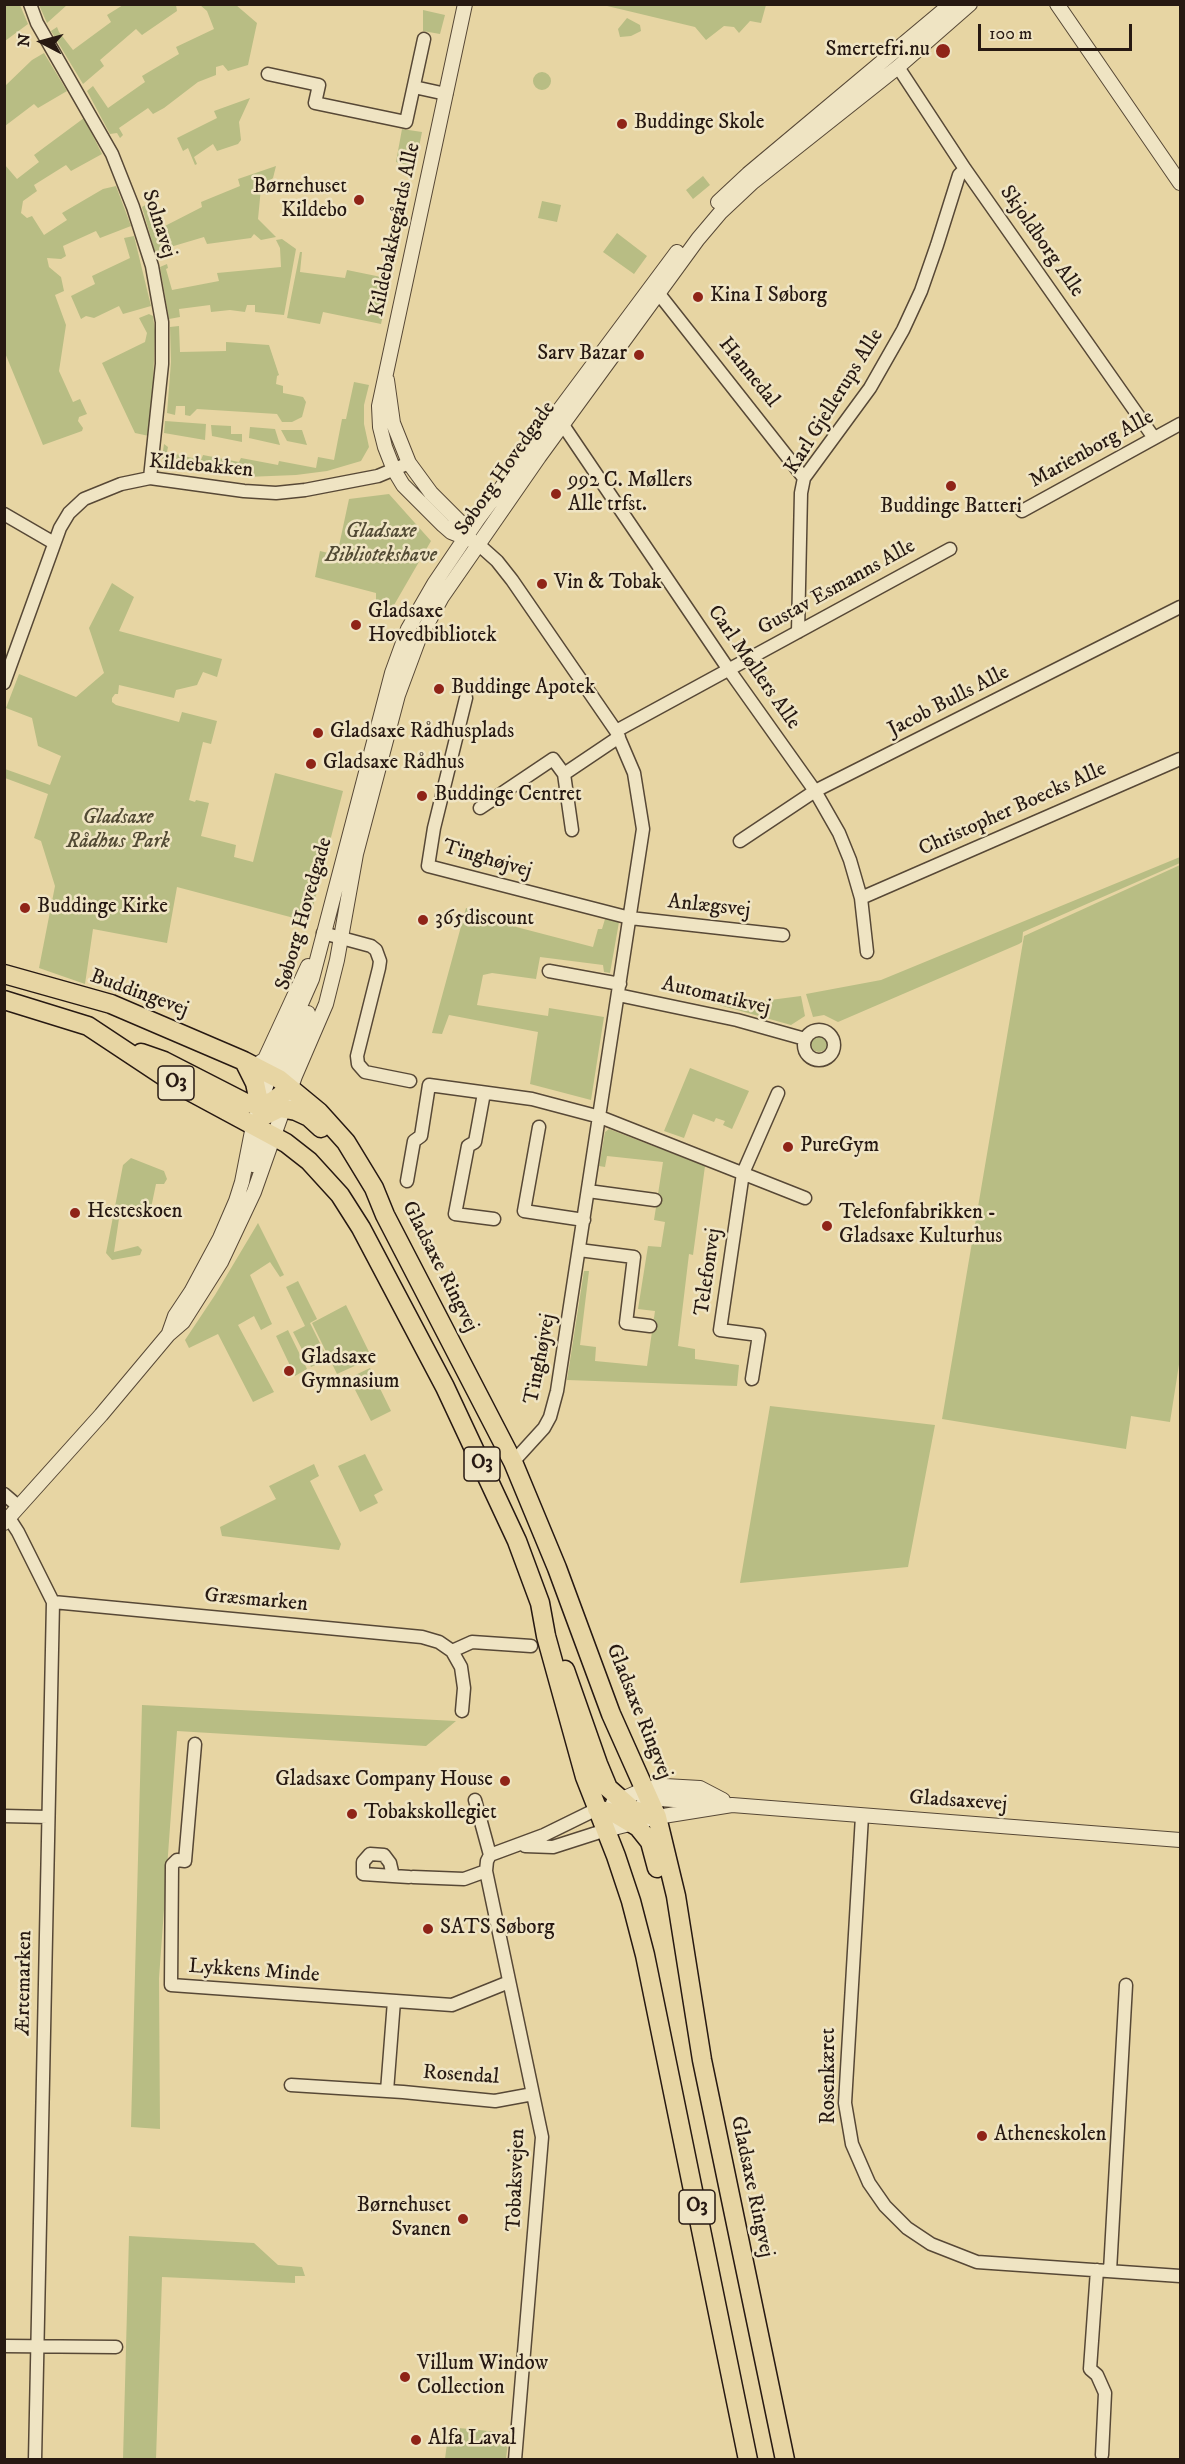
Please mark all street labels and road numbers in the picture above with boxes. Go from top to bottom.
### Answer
street label: Kildebakkegårds Alle [365,141,427,319]
street label: Skjoldborg Alle [993,181,1089,303]
street label: Solnavej [135,187,181,261]
street label: Karl Gjellerups Alle [780,325,890,479]
street label: Hannedal [712,333,784,413]
street label: Søborg Hovedgade [450,397,562,541]
street label: Marienborg Alle [1025,405,1159,495]
street label: Kildebakken [148,450,254,484]
street label: Gustav Esmanns Alle [754,534,920,642]
street label: Carl Møllers Alle [701,601,805,735]
street label: Jacob Bulls Alle [884,661,1014,743]
street label: Christopher Boecks Alle [915,757,1111,863]
street label: Søborg Hovedgade [271,835,339,993]
street label: Tinghøjvej [440,835,534,885]
street label: Anlægsvej [666,890,752,924]
street label: Buddingevej [86,965,192,1023]
street label: Automatikvej [659,972,773,1022]
road number: O3 [158,1066,194,1100]
street label: Gladsaxe Ringvej [395,1197,483,1337]
street label: Telefonvej [690,1227,728,1317]
street label: Tinghøjvej [520,1312,562,1406]
road number: O3 [464,1447,500,1481]
street label: Græsmarken [203,1584,309,1618]
street label: Gladsaxe Ringvej [599,1641,677,1783]
street label: Gladsaxevej [908,1786,1008,1818]
street label: Ærtemarken [11,1930,39,2036]
street label: Lykkens Minde [188,1955,320,1989]
street label: Rosenkæret [817,2028,843,2124]
street label: Rosendal [422,2061,500,2091]
street label: Gladsaxe Ringvej [724,2114,778,2260]
street label: Tobaksvejen [503,2128,531,2232]
road number: O3 [679,2190,715,2224]

